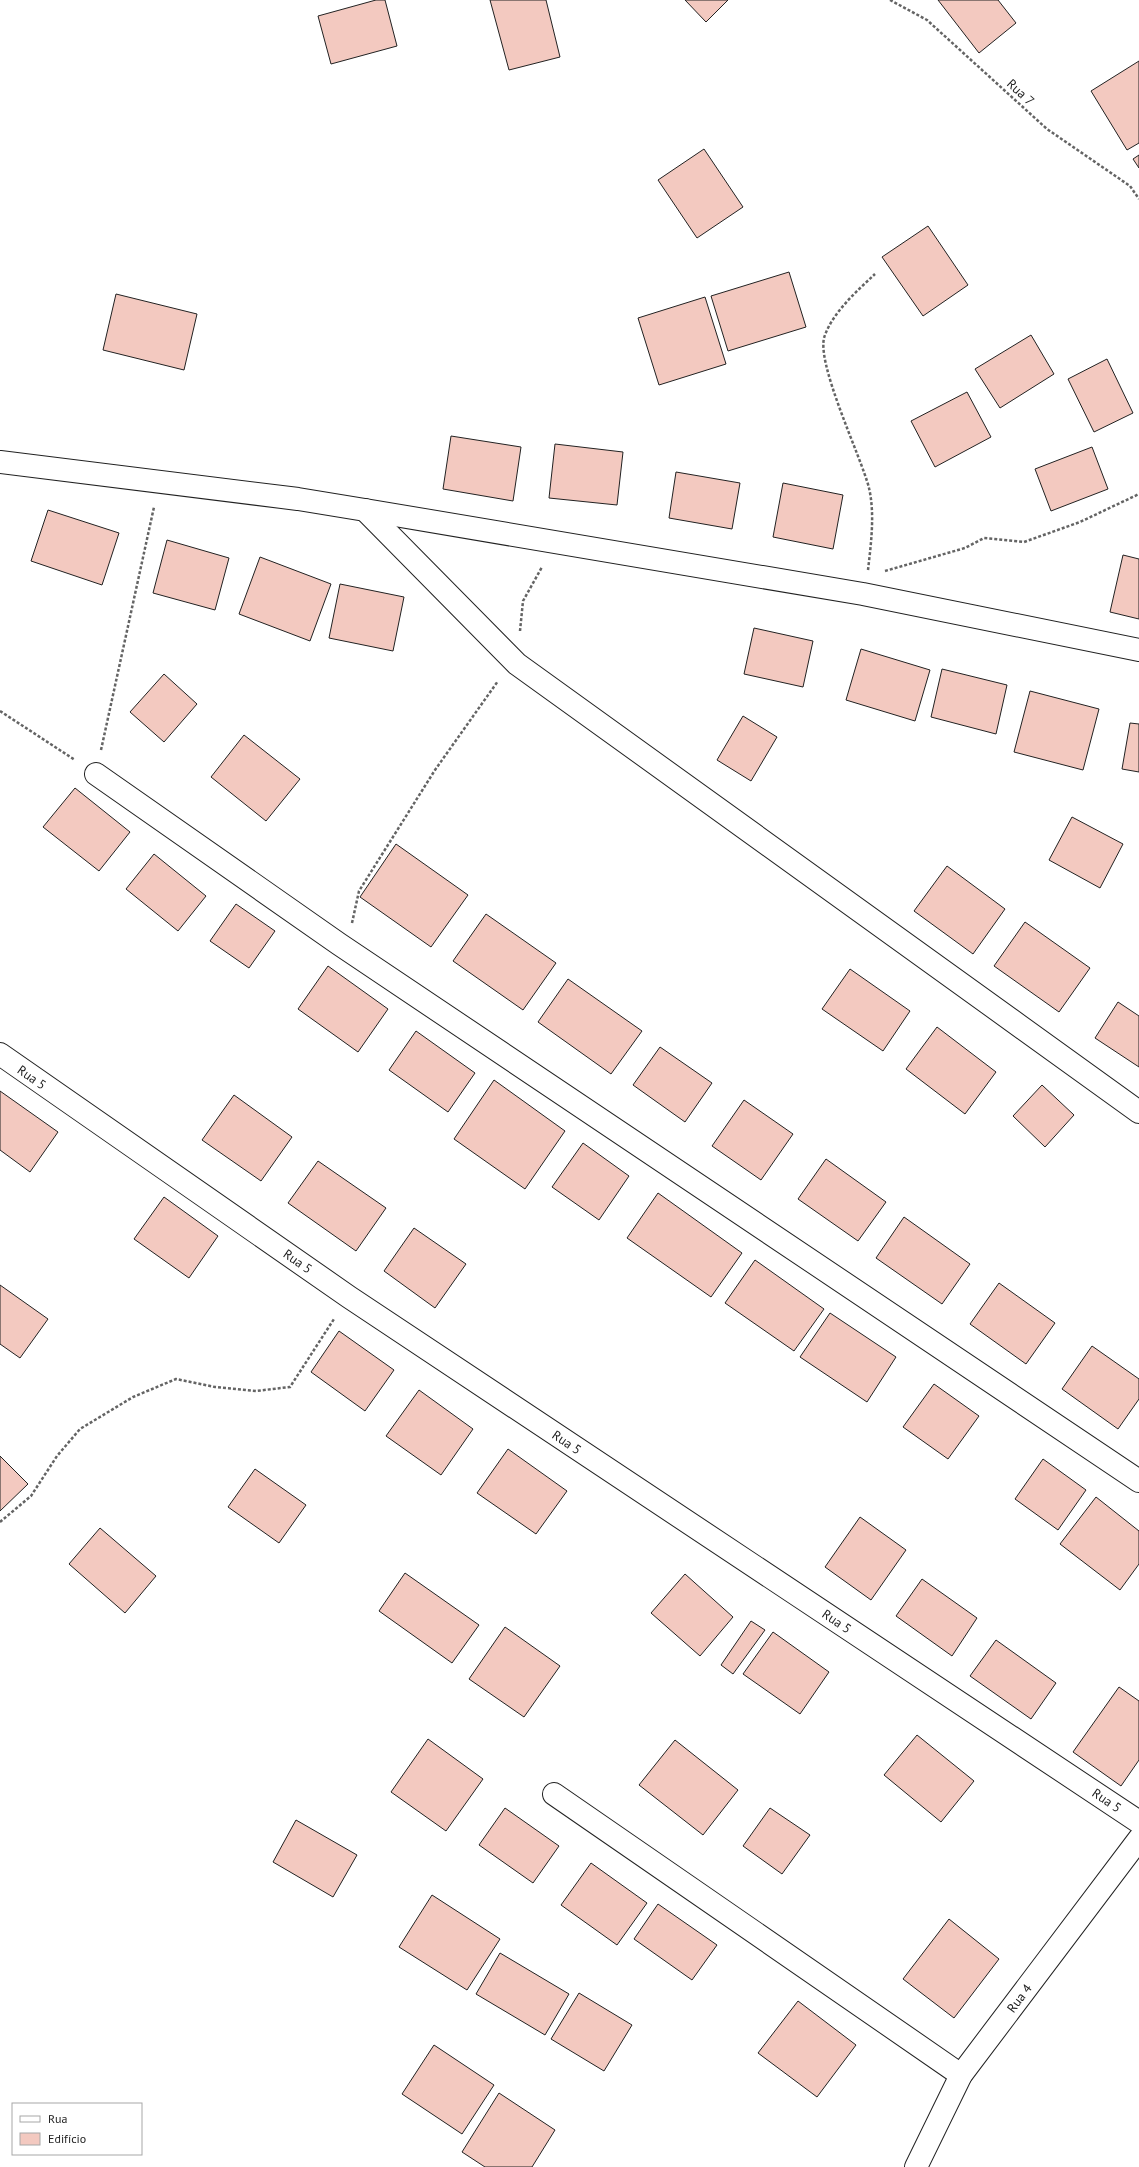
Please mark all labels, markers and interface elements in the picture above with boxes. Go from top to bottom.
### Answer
street label: Rua 7 [1003,75,1038,109]
street label: Rua 5 [14,1061,50,1093]
street label: Rua 5 [280,1245,316,1277]
street label: Rua 5 [549,1427,585,1458]
street label: Rua 5 [819,1606,855,1637]
street label: Rua 5 [1089,1785,1125,1816]
street label: Rua 4 [1003,1981,1036,2016]
legend [12,2103,142,2155]
text: Rua [48,2111,67,2126]
text: Edifício [48,2131,86,2146]

